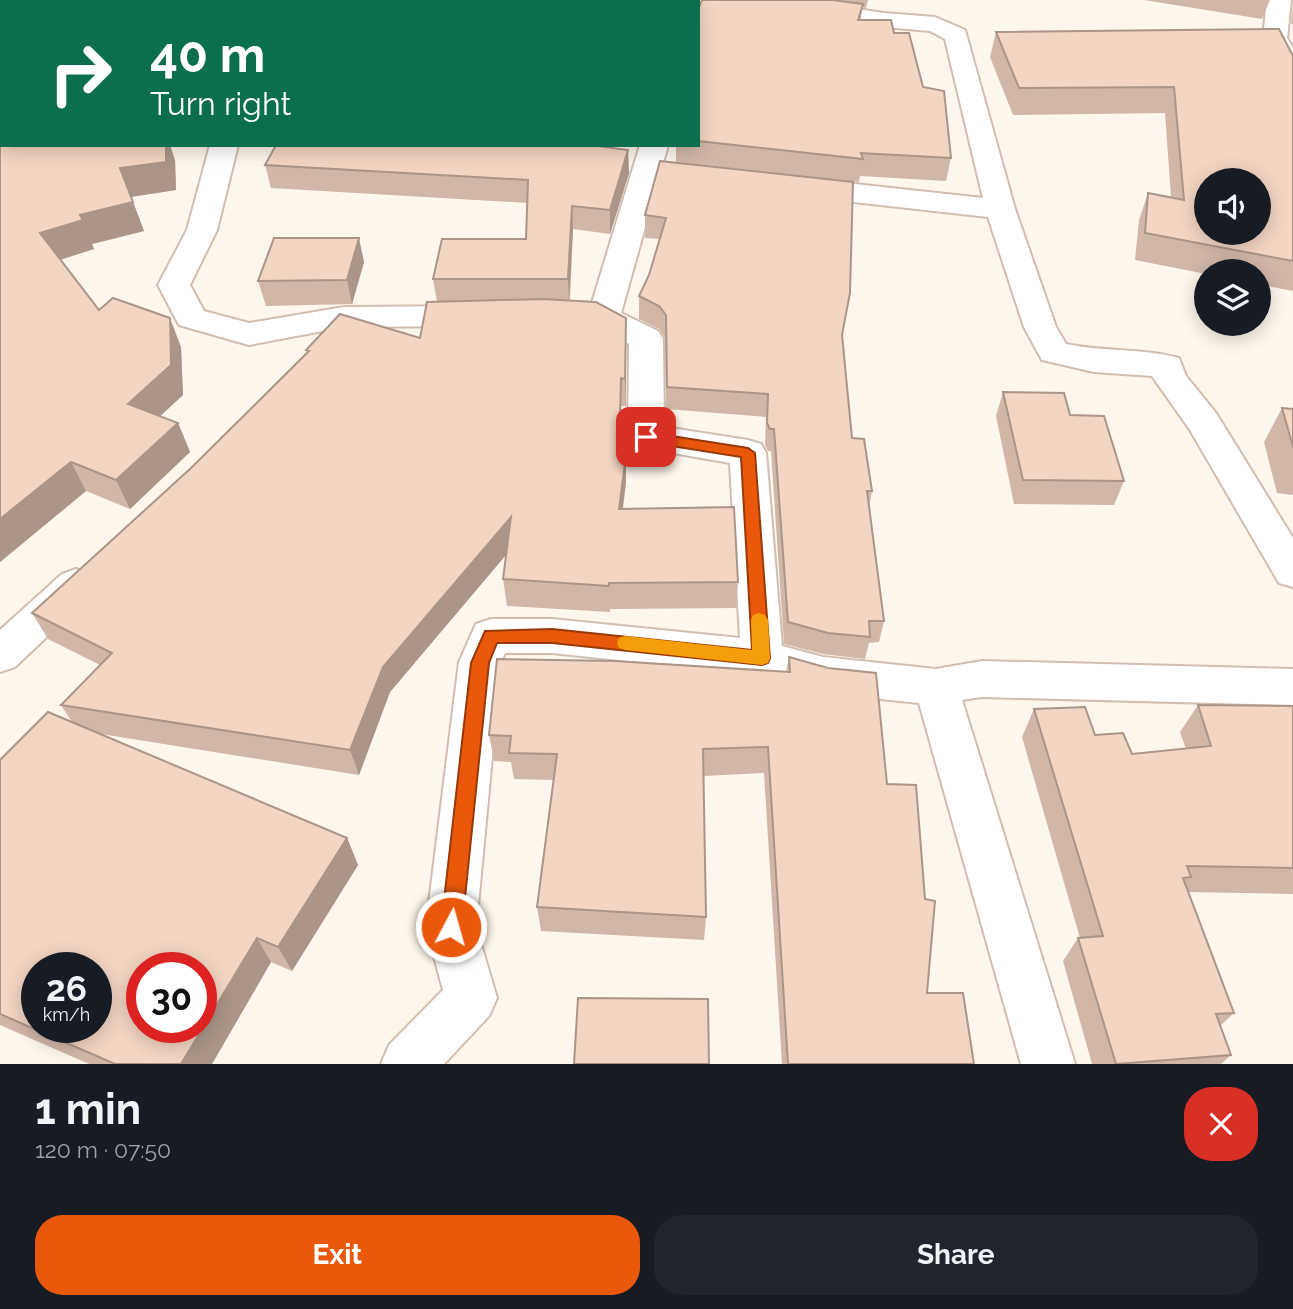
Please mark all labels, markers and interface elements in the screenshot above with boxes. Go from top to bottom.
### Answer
text: 40 m [150,26,265,83]
icon: right [35,28,126,119]
text: Turn right [150,85,291,122]
map controls [1194,168,1271,336]
button: sound [1194,168,1271,245]
button: layers [1194,259,1271,336]
pin [616,407,676,467]
icon: arrive [627,418,665,456]
position arrow [414,890,488,964]
speed limit sign: 30 [126,952,217,1043]
text: 26 [46,968,87,1009]
text: km/h [43,1004,90,1025]
text: 1 min [35,1085,141,1134]
button: close [1184,1087,1258,1161]
text: 120 m · 07:50 [35,1136,171,1163]
button: Exit [35,1215,640,1295]
button: Share [654,1215,1258,1295]

